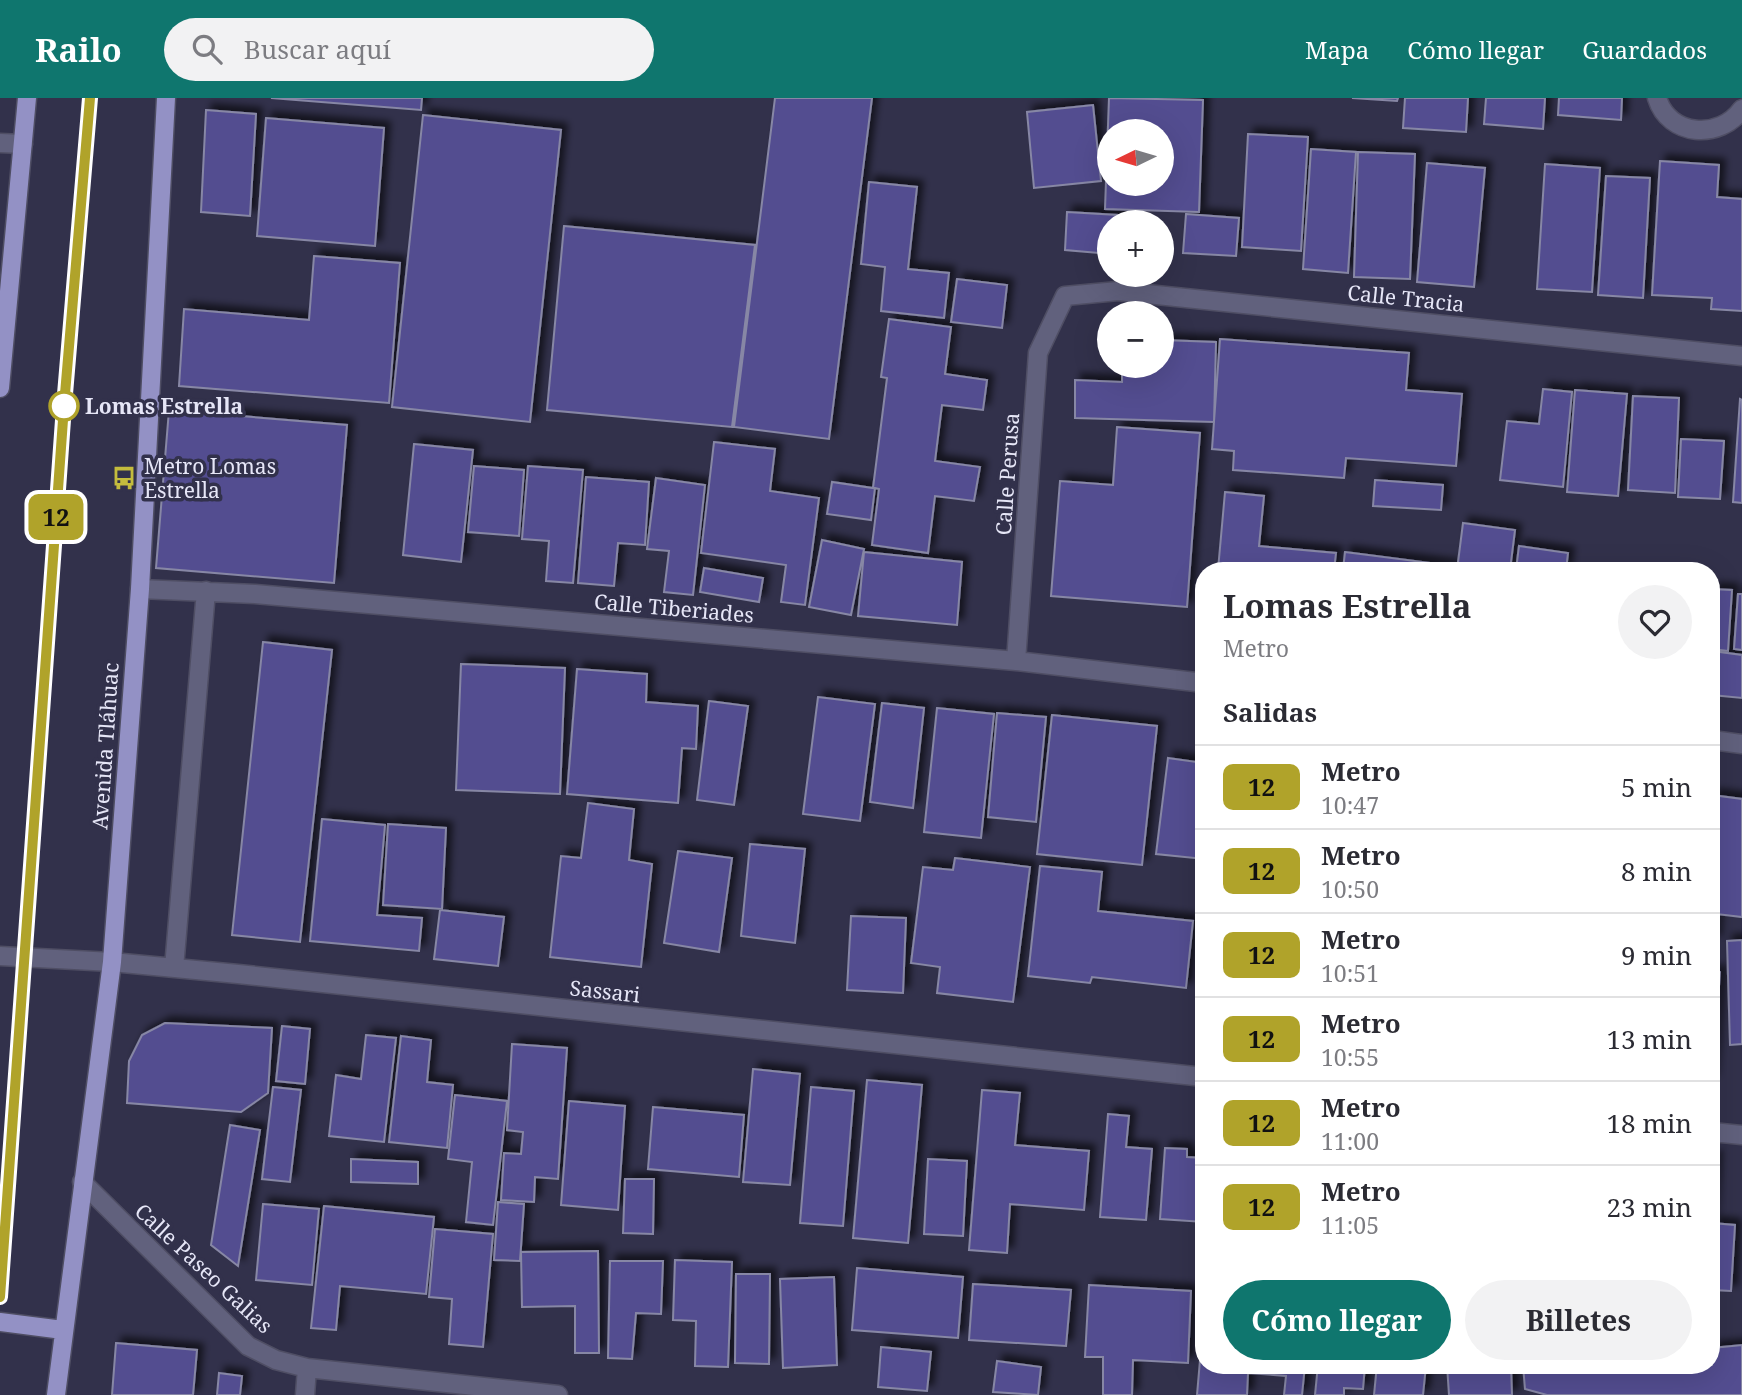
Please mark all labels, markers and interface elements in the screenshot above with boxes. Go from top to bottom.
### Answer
search box [164,18,654,81]
text: Railo [35,27,122,72]
icon: search [188,30,226,68]
text: Buscar aquí [244,31,391,67]
text: Mapa [1305,33,1369,66]
text: Cómo llegar [1407,33,1544,66]
text: Guardados [1582,33,1707,66]
north arrow [1097,119,1174,196]
map controls [1097,119,1174,378]
button: + [1097,210,1174,287]
street label: Calle Tracia [1346,278,1466,318]
button: − [1097,301,1174,378]
marker: Lomas Estrella [49,391,79,421]
place label: Lomas Estrella [85,392,243,420]
street label: Calle Perusa [989,412,1025,536]
place label: Metro Lomas Estrella [144,452,276,504]
bus stop icon: Metro Lomas Estrella [110,464,138,492]
line badge: 12 [24,494,88,540]
text: 12 [42,500,70,533]
text: Lomas Estrella [1223,583,1472,628]
button: heart [1618,585,1692,659]
street label: Calle Tiberiades [593,587,755,629]
text: Metro [1223,632,1289,664]
street label: Avenida Tláhuac [85,662,125,830]
text: Salidas [1223,694,1317,730]
text: Metro [1321,753,1401,789]
text: 5 min [1621,769,1692,805]
text: 12 [1248,770,1275,803]
text: 10:47 [1321,789,1379,821]
text: Metro [1321,837,1401,873]
text: 8 min [1621,853,1692,889]
text: 12 [1248,854,1275,887]
text: 10:50 [1321,873,1379,905]
text: Metro [1321,921,1401,957]
text: 9 min [1621,937,1692,973]
text: 12 [1248,938,1275,971]
text: 10:51 [1321,957,1379,989]
street label: Sassari [568,973,642,1009]
text: Metro [1321,1005,1401,1041]
text: 13 min [1607,1021,1692,1057]
text: 12 [1248,1022,1275,1055]
text: 10:55 [1321,1041,1379,1073]
text: Metro [1321,1089,1401,1125]
text: 18 min [1607,1105,1692,1141]
text: 12 [1248,1106,1275,1139]
text: 11:00 [1321,1125,1379,1157]
text: Metro [1321,1173,1401,1209]
text: 23 min [1607,1189,1692,1225]
text: 12 [1248,1190,1275,1223]
street label: Calle Paseo Galias [129,1197,279,1339]
text: 11:05 [1321,1209,1379,1241]
button: Cómo llegar [1223,1280,1451,1360]
button: Billetes [1465,1280,1692,1360]

